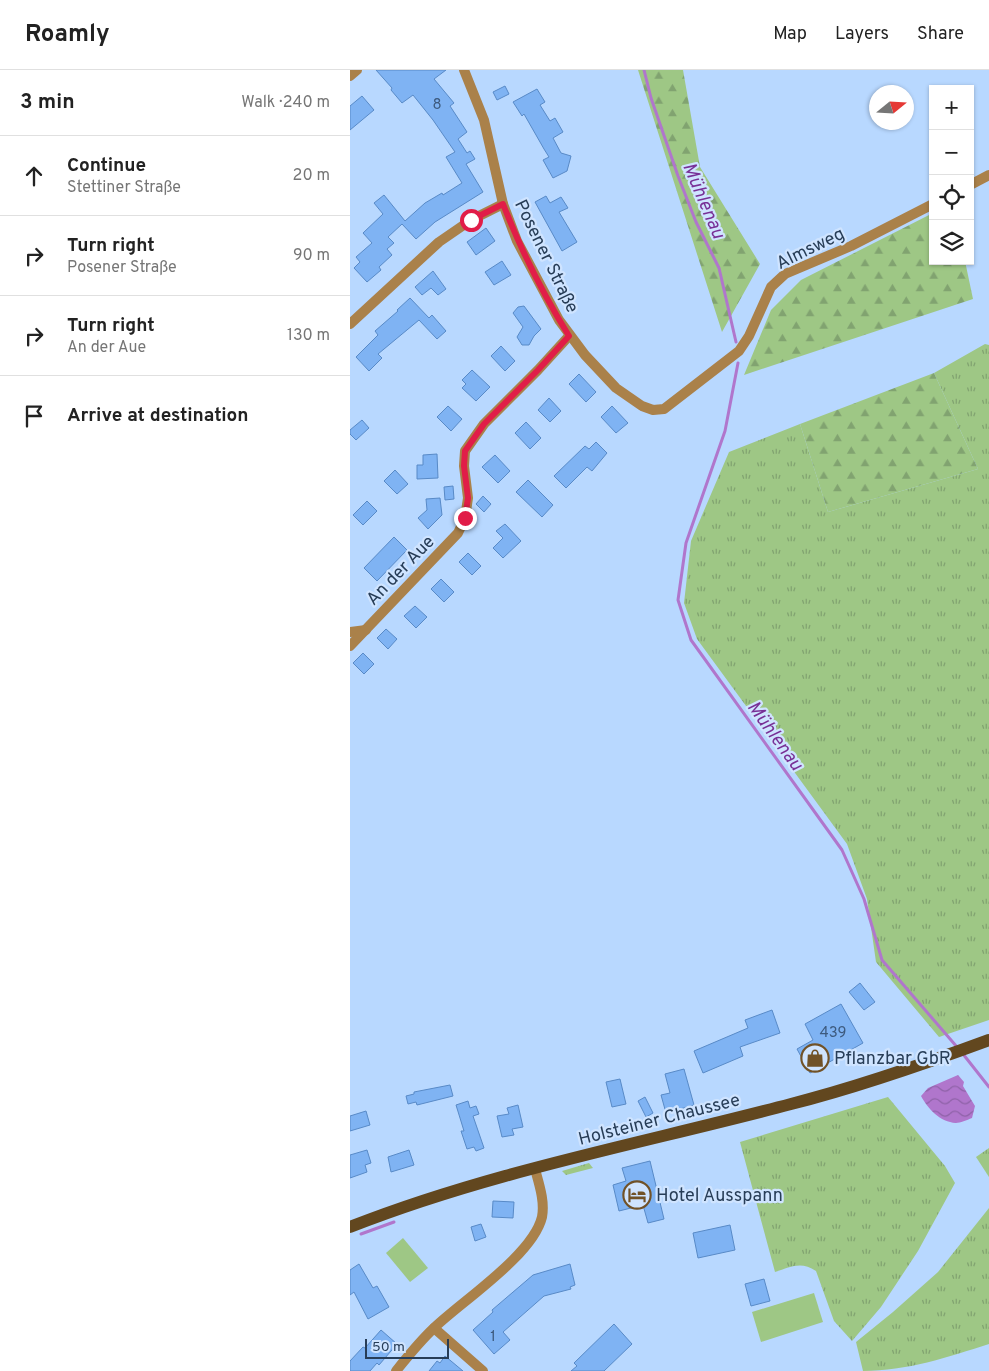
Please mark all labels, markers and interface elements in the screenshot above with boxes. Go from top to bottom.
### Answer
text: Roamly [25,20,110,50]
text: Map [773,23,807,46]
text: Layers [835,23,889,46]
text: Share [917,23,964,46]
north arrow [869,85,914,130]
map controls [929,85,974,265]
button: + [929,85,974,130]
text: 3 min [20,89,75,116]
text: Walk · 240 m [241,93,330,113]
house number: 8 [432,96,442,115]
button: − [929,130,974,175]
text: Continue [67,154,146,178]
water label: Mühlenau [676,159,730,243]
icon: ahead [20,162,48,190]
text: 20 m [293,166,330,186]
button: locate [929,175,974,220]
text: Stettiner Straße [67,178,181,198]
street label: Posener Straße [508,196,583,317]
route start [460,209,483,232]
button: layers [929,220,974,265]
street label: Almsweg [773,223,849,276]
text: Turn right [67,234,155,258]
icon: right [20,242,48,270]
text: 90 m [293,246,330,266]
text: Posener Straße [67,258,177,278]
text: Turn right [67,314,155,338]
icon: right [20,322,48,350]
text: 130 m [287,326,330,346]
text: An der Aue [67,338,146,358]
icon: arrive [20,402,48,430]
text: Arrive at destination [67,404,248,428]
route end [454,507,477,530]
street label: An der Aue [362,531,440,611]
water label: Mühlenau [741,697,808,776]
house number: 439 [820,1024,847,1043]
shop icon: Pflanzbar GbR [800,1043,830,1073]
place label: Pflanzbar GbR [834,1048,951,1071]
street label: Holsteiner Chaussee [576,1089,743,1152]
hotel icon: Hotel Ausspann [622,1180,652,1210]
place label: Hotel Ausspann [656,1185,783,1208]
house number: 1 [490,1328,496,1347]
scale bar [365,1336,449,1359]
text: 50 m [372,1339,405,1356]

